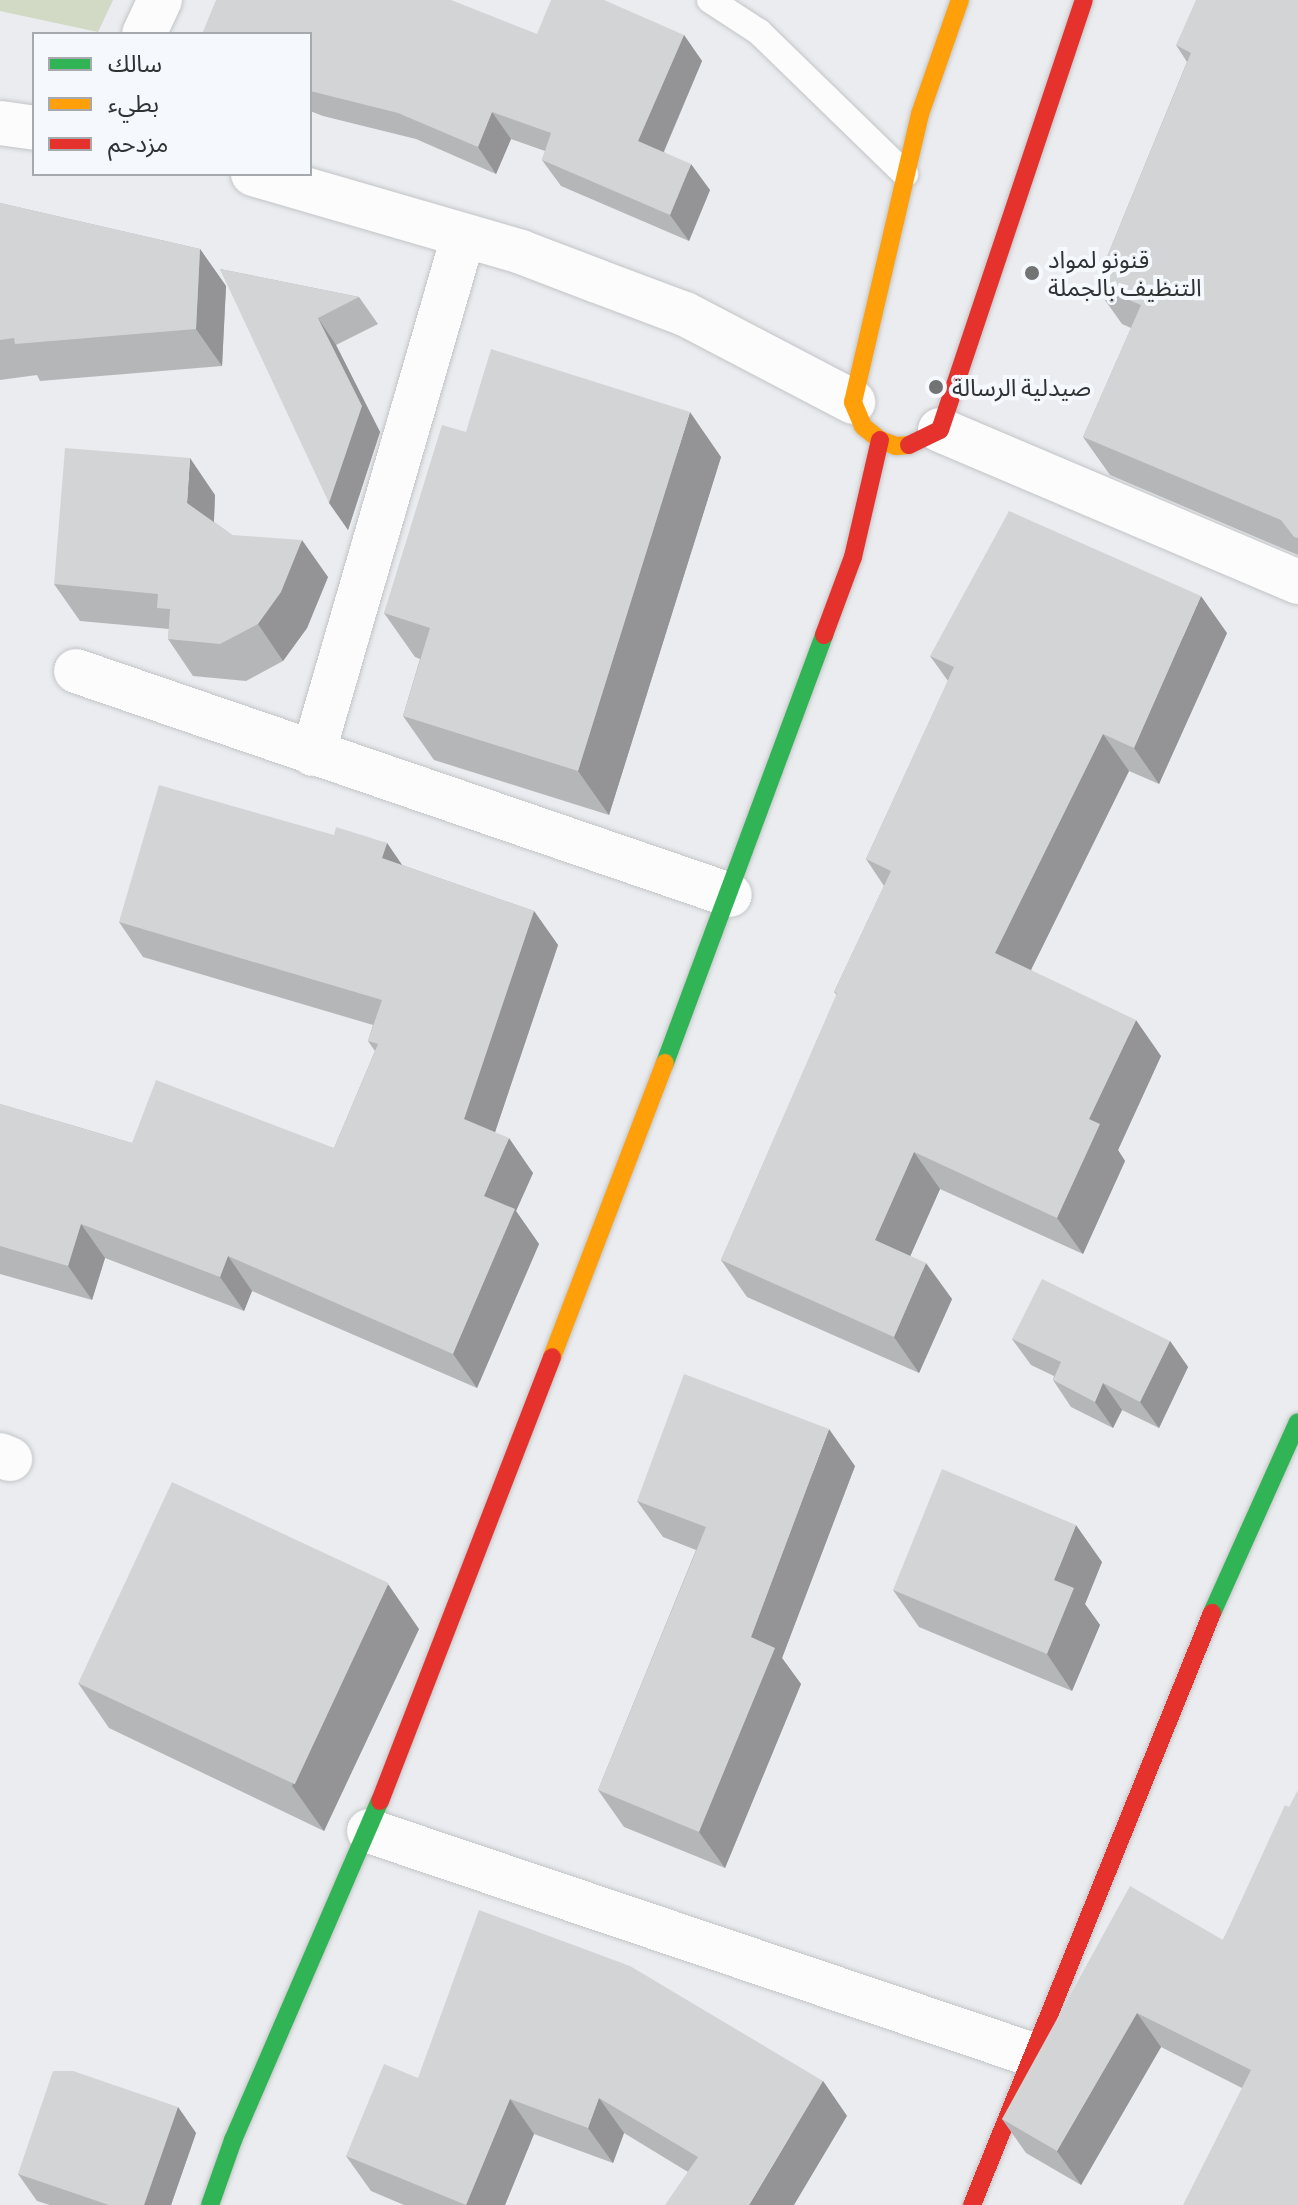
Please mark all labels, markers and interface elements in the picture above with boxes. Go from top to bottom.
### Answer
legend [32,32,312,176]
text: سالك [108,48,162,77]
text: بطيء [108,88,159,117]
text: مزدحم [108,128,168,157]
place label: قنونو لمواد التنظيف بالجملة [1048,245,1202,301]
marker: قنونو لمواد التنظيف بالجملة [1023,264,1041,282]
place label: صيدلية الرسالة [952,373,1091,401]
marker: صيدلية الرسالة [927,378,945,396]

